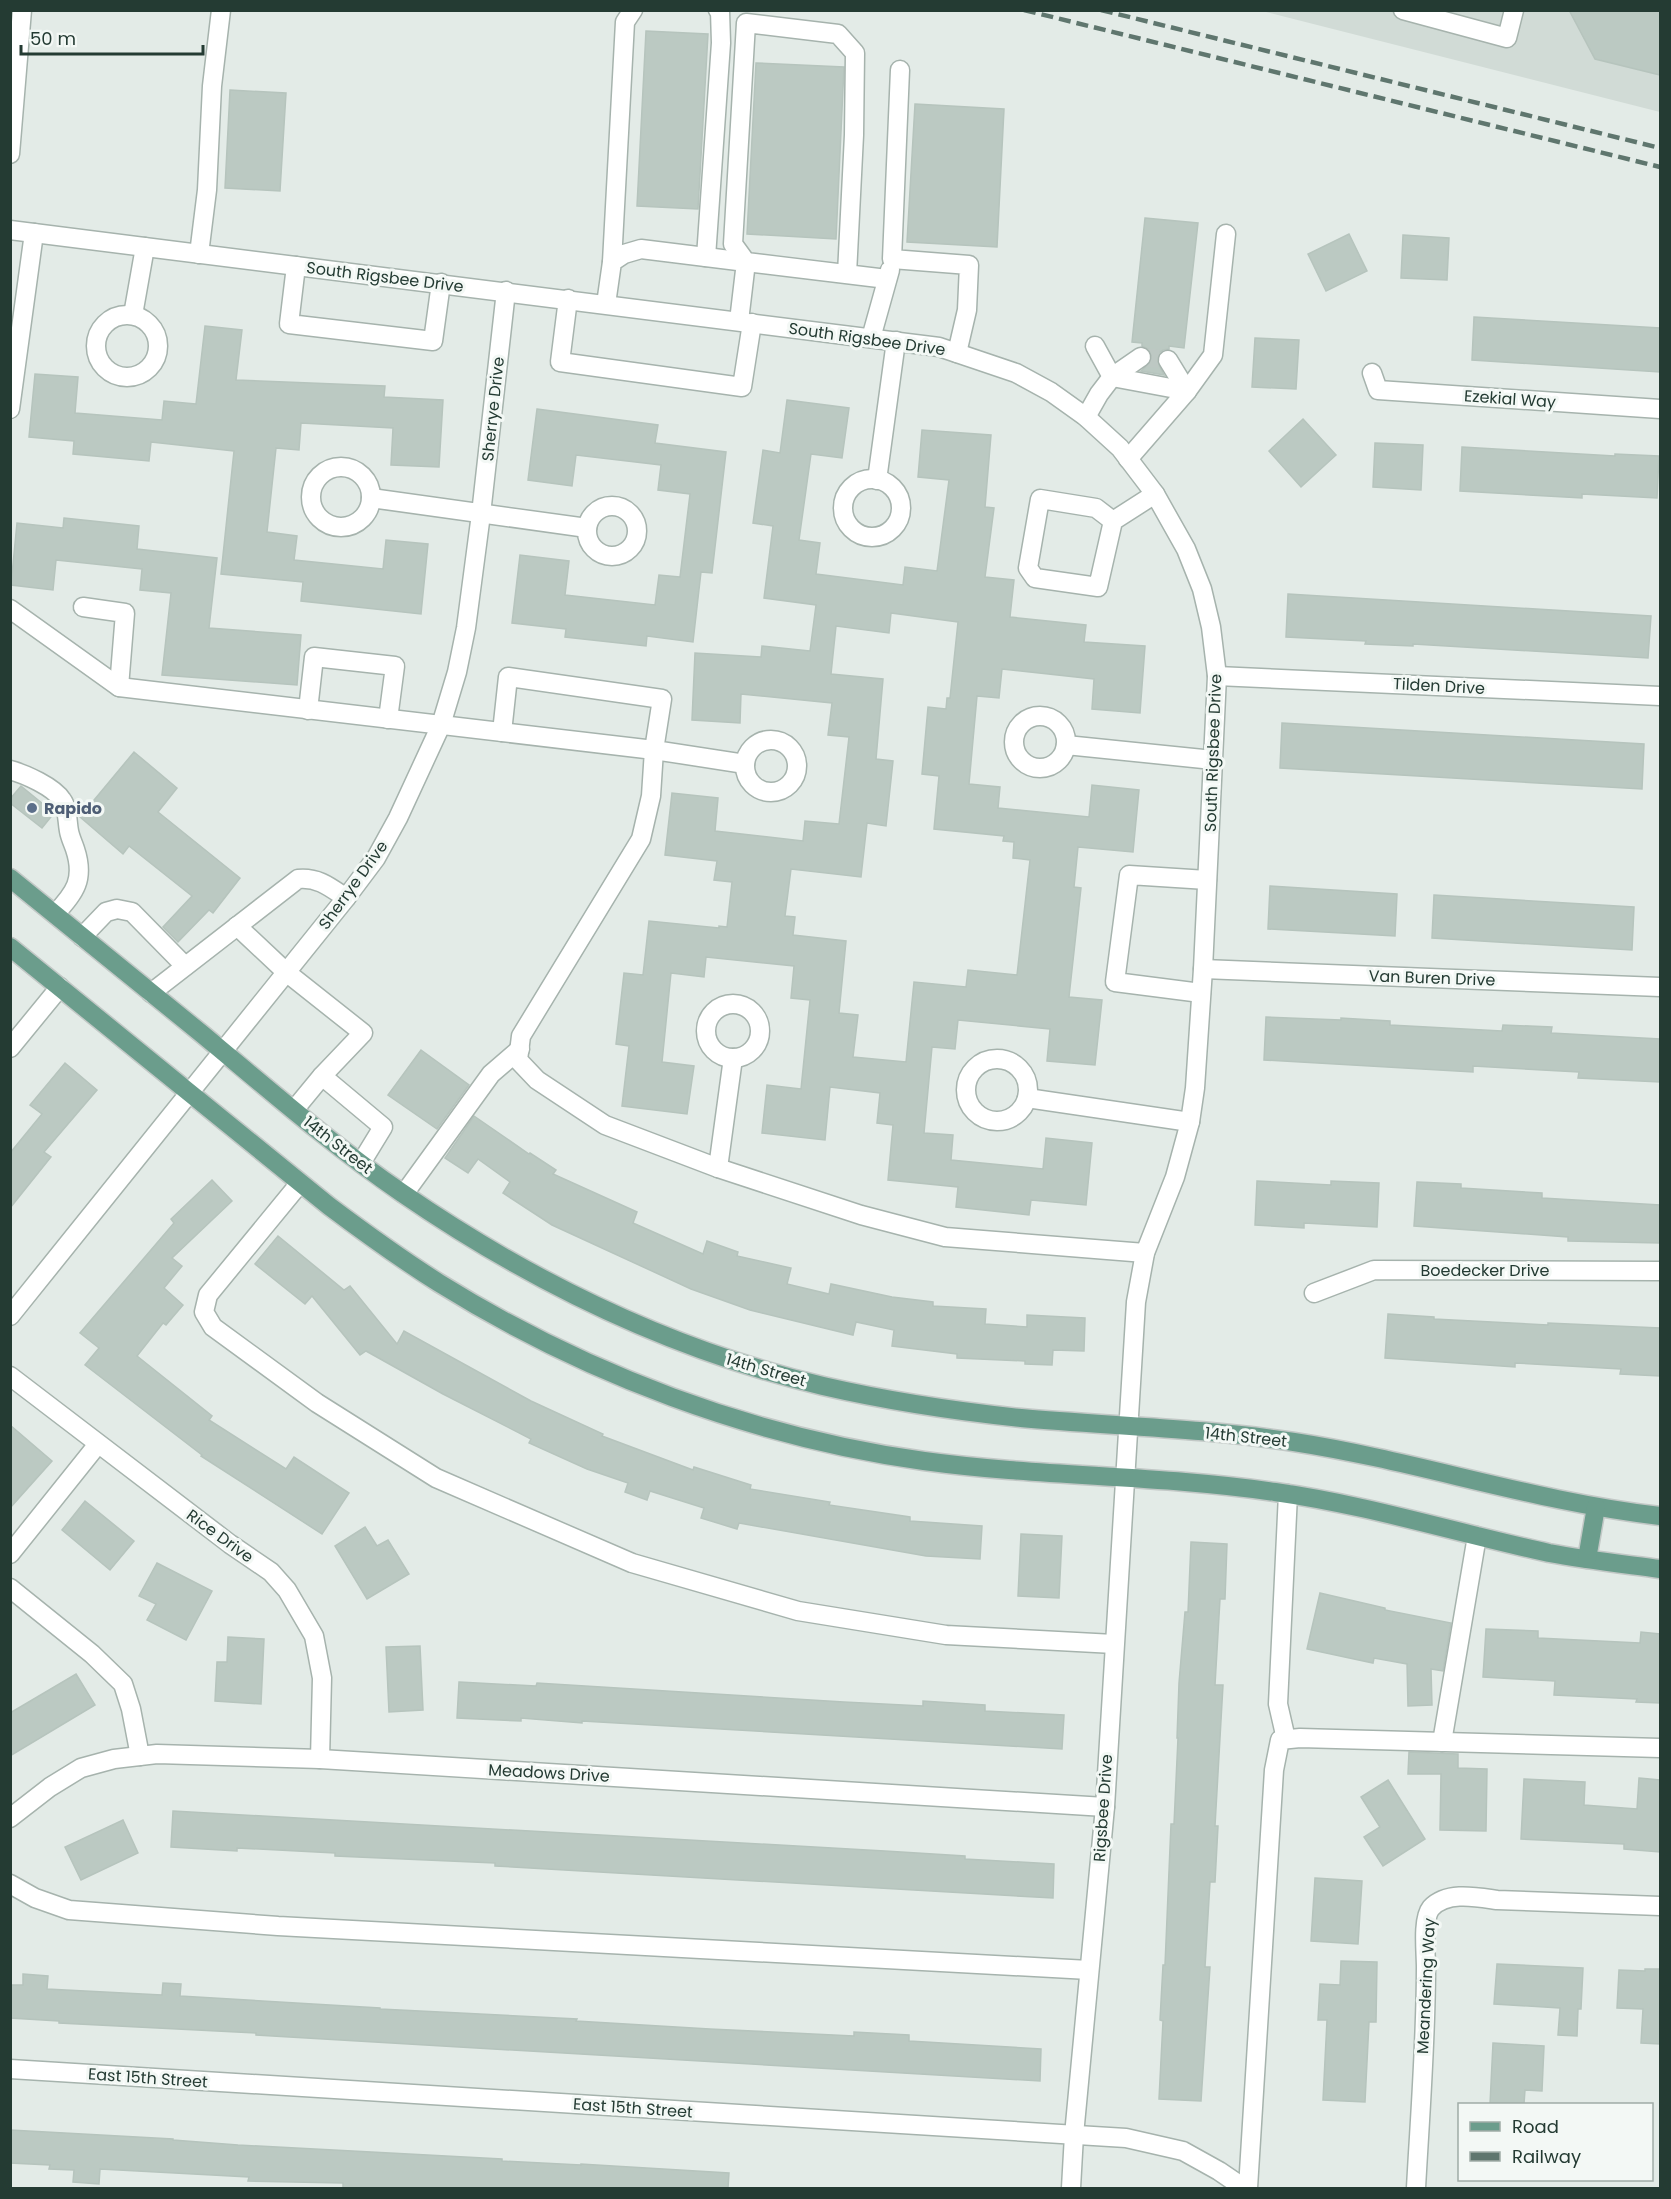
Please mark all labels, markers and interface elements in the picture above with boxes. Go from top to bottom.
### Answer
scale bar [21,18,202,56]
text: 50 m [30,26,76,51]
street label: South Rigsbee Drive [305,256,465,298]
street label: South Rigsbee Drive [787,317,947,361]
street label: Sherrye Drive [476,356,510,462]
street label: Ezekial Way [1463,384,1557,414]
street label: Tilden Drive [1393,672,1486,700]
street label: South Rigsbee Drive [1199,674,1227,832]
place label: Rapido [44,797,102,820]
marker: Rapido [25,801,39,815]
street label: Sherrye Drive [313,836,393,934]
street label: Van Buren Drive [1368,964,1496,992]
street label: 14th Street [298,1111,378,1180]
street label: Boedecker Drive [1421,1259,1550,1282]
street label: 14th Street [723,1348,809,1392]
street label: 14th Street [1204,1421,1288,1453]
street label: Rice Drive [182,1504,258,1568]
street label: Rigsbee Drive [1088,1753,1118,1863]
street label: Meadows Drive [488,1758,610,1788]
street label: Meandering Way [1411,1917,1441,2055]
street label: East 15th Street [87,2062,209,2094]
street label: East 15th Street [572,2092,694,2124]
legend [1458,2103,1653,2181]
text: Road [1512,2114,1559,2139]
text: Railway [1512,2144,1581,2169]

